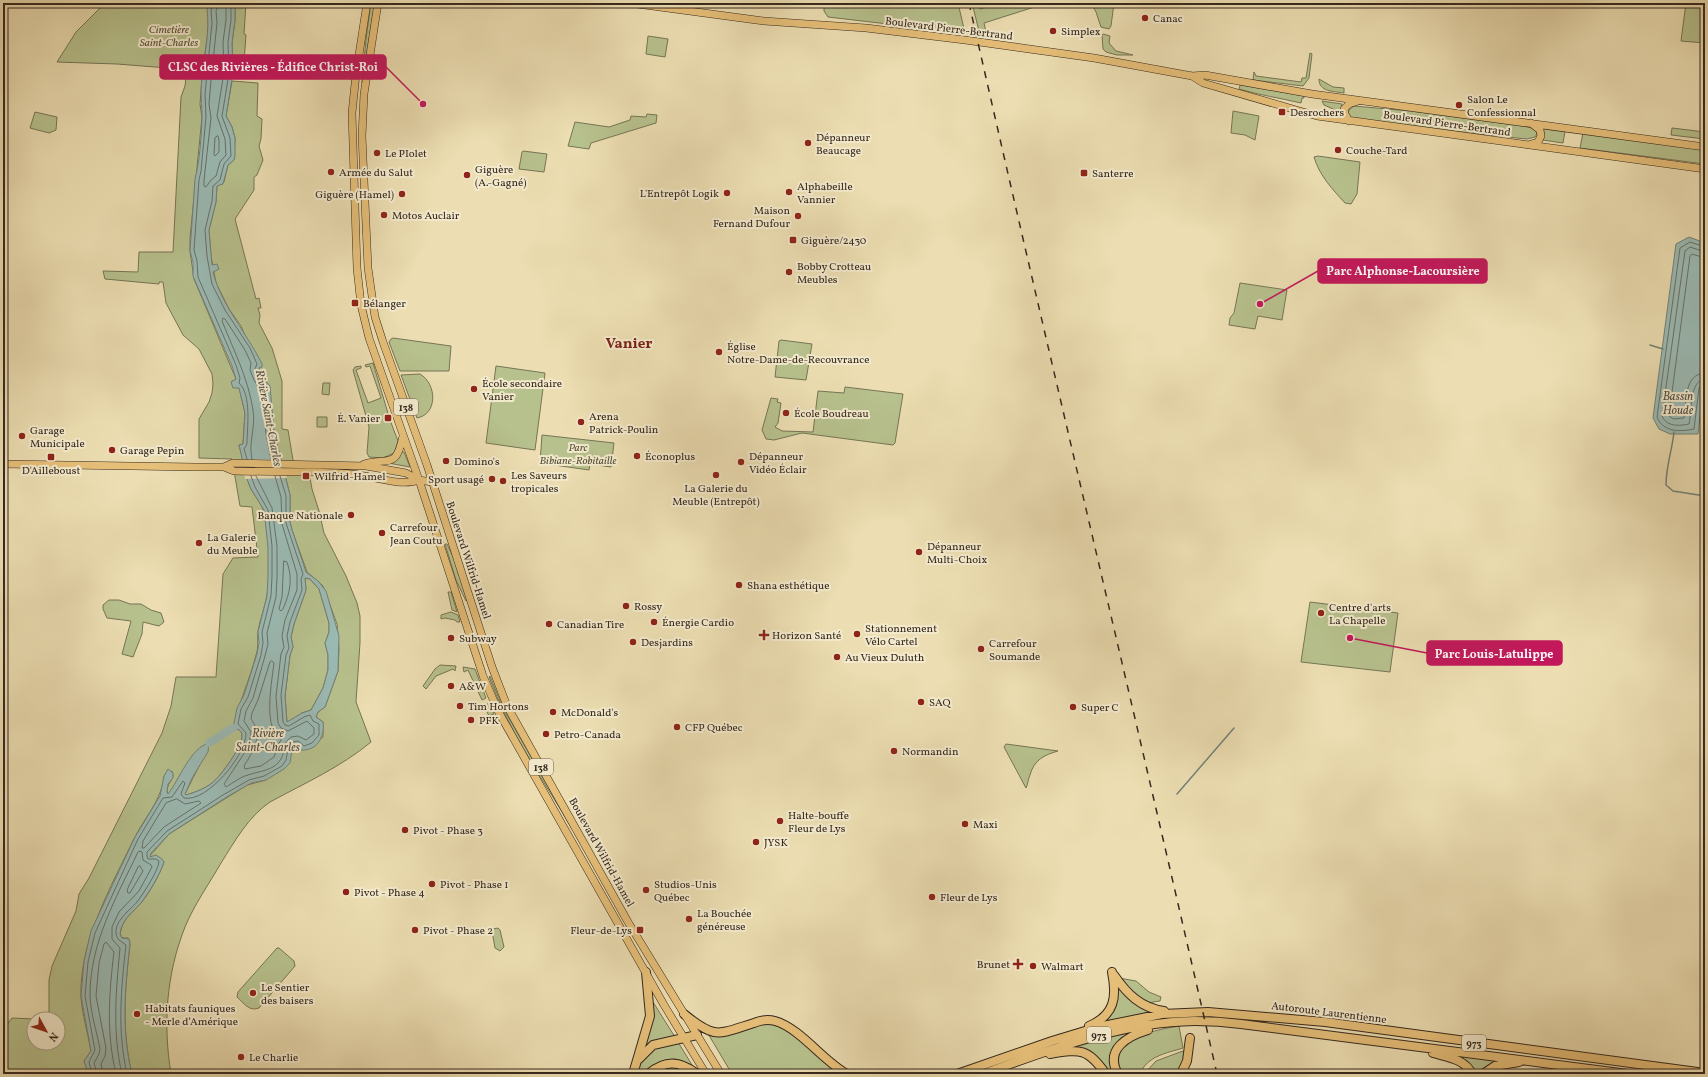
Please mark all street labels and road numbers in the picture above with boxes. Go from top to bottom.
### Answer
street label: Boulevard Pierre-Bertrand [884,14,1014,45]
street label: Boulevard Pierre-Bertrand [1382,108,1512,141]
road number: 138 [394,399,418,415]
street label: Boulevard Wilfrid-Hamel [441,500,494,621]
road number: 138 [529,759,553,775]
street label: Boulevard Wilfrid-Hamel [564,795,637,910]
street label: Autoroute Laurentienne [1270,999,1387,1028]
road number: 973 [1087,1027,1111,1043]
road number: 973 [1462,1035,1486,1051]

